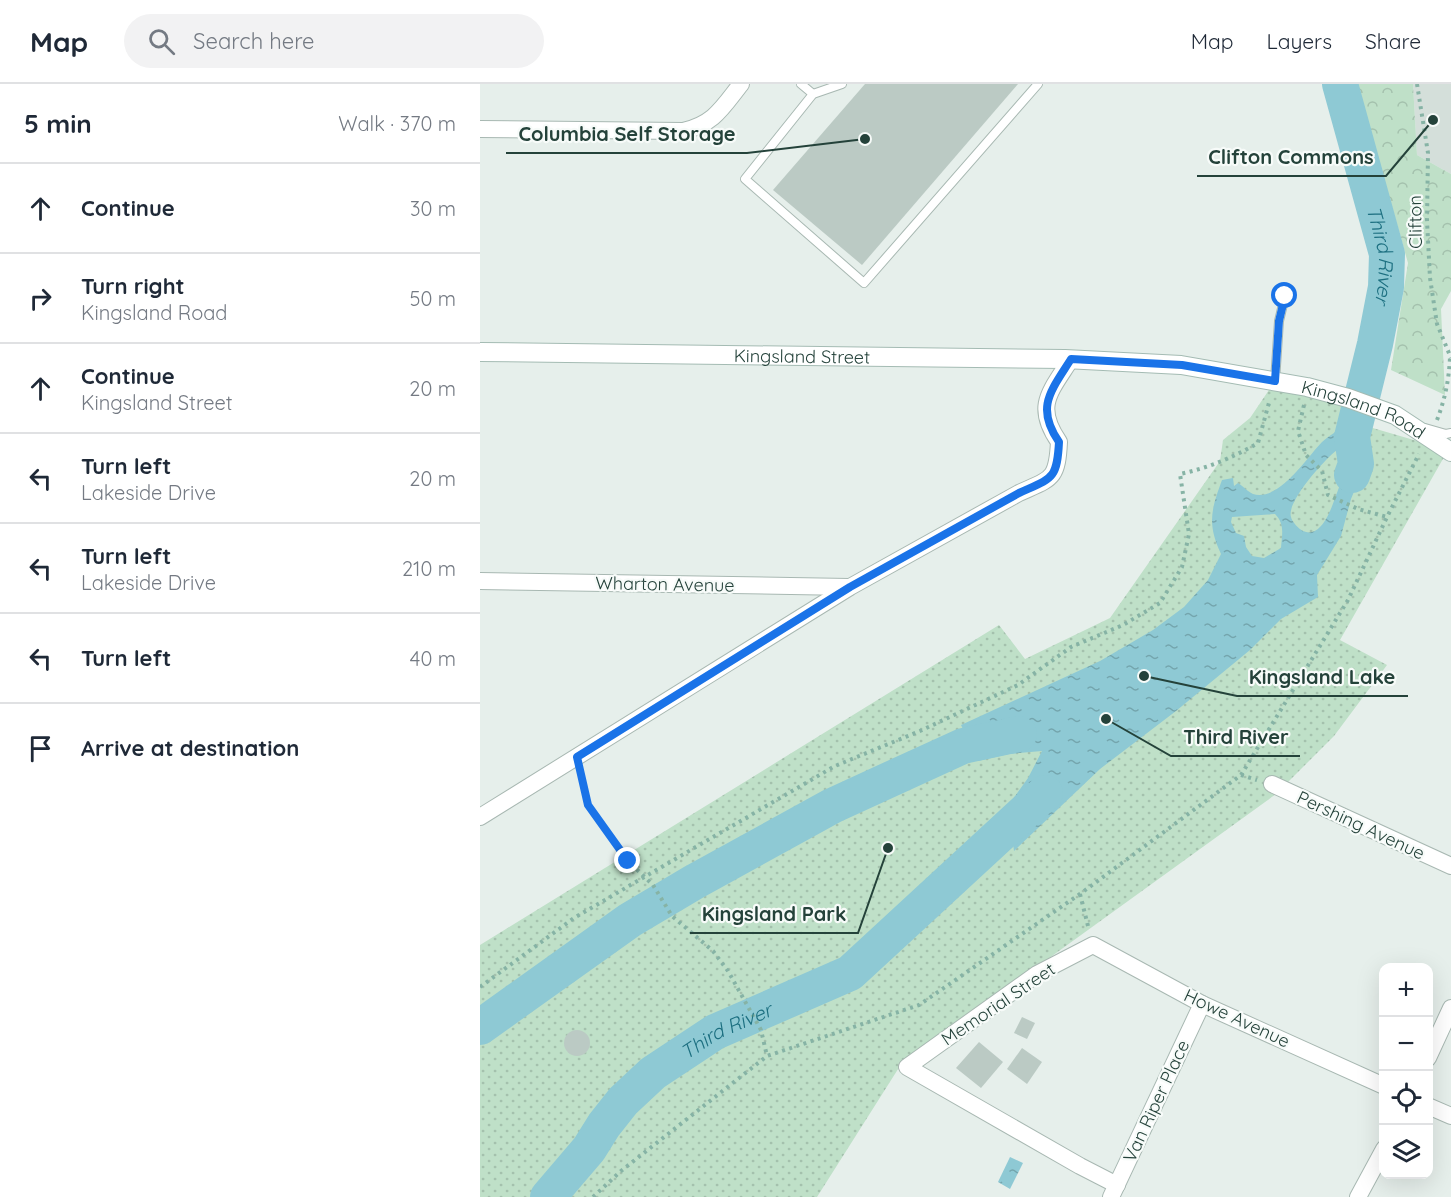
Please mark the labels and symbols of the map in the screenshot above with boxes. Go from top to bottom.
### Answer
callout: Columbia Self Storage [506,115,747,153]
text: Columbia Self Storage [518,121,736,146]
callout: Clifton Commons [1197,138,1386,176]
text: Clifton Commons [1208,144,1374,169]
street label: Clifton [1403,195,1427,249]
water label: Third River [1362,203,1400,309]
route start [1271,282,1297,308]
street label: Kingsland Street [734,344,870,368]
street label: Kingsland Road [1299,375,1430,444]
street label: Wharton Avenue [595,571,735,597]
callout: Kingsland Lake [1237,658,1408,696]
text: Kingsland Lake [1249,664,1395,689]
callout: Third River [1171,718,1300,756]
text: Third River [1183,724,1289,749]
street label: Pershing Avenue [1293,785,1429,865]
route end [614,847,640,873]
callout: Kingsland Park [690,895,858,933]
text: Kingsland Park [702,901,846,926]
street label: Memorial Street [937,957,1059,1051]
street label: Howe Avenue [1180,983,1294,1053]
water label: Third River [675,995,778,1064]
street label: Van Riper Place [1118,1036,1194,1166]

